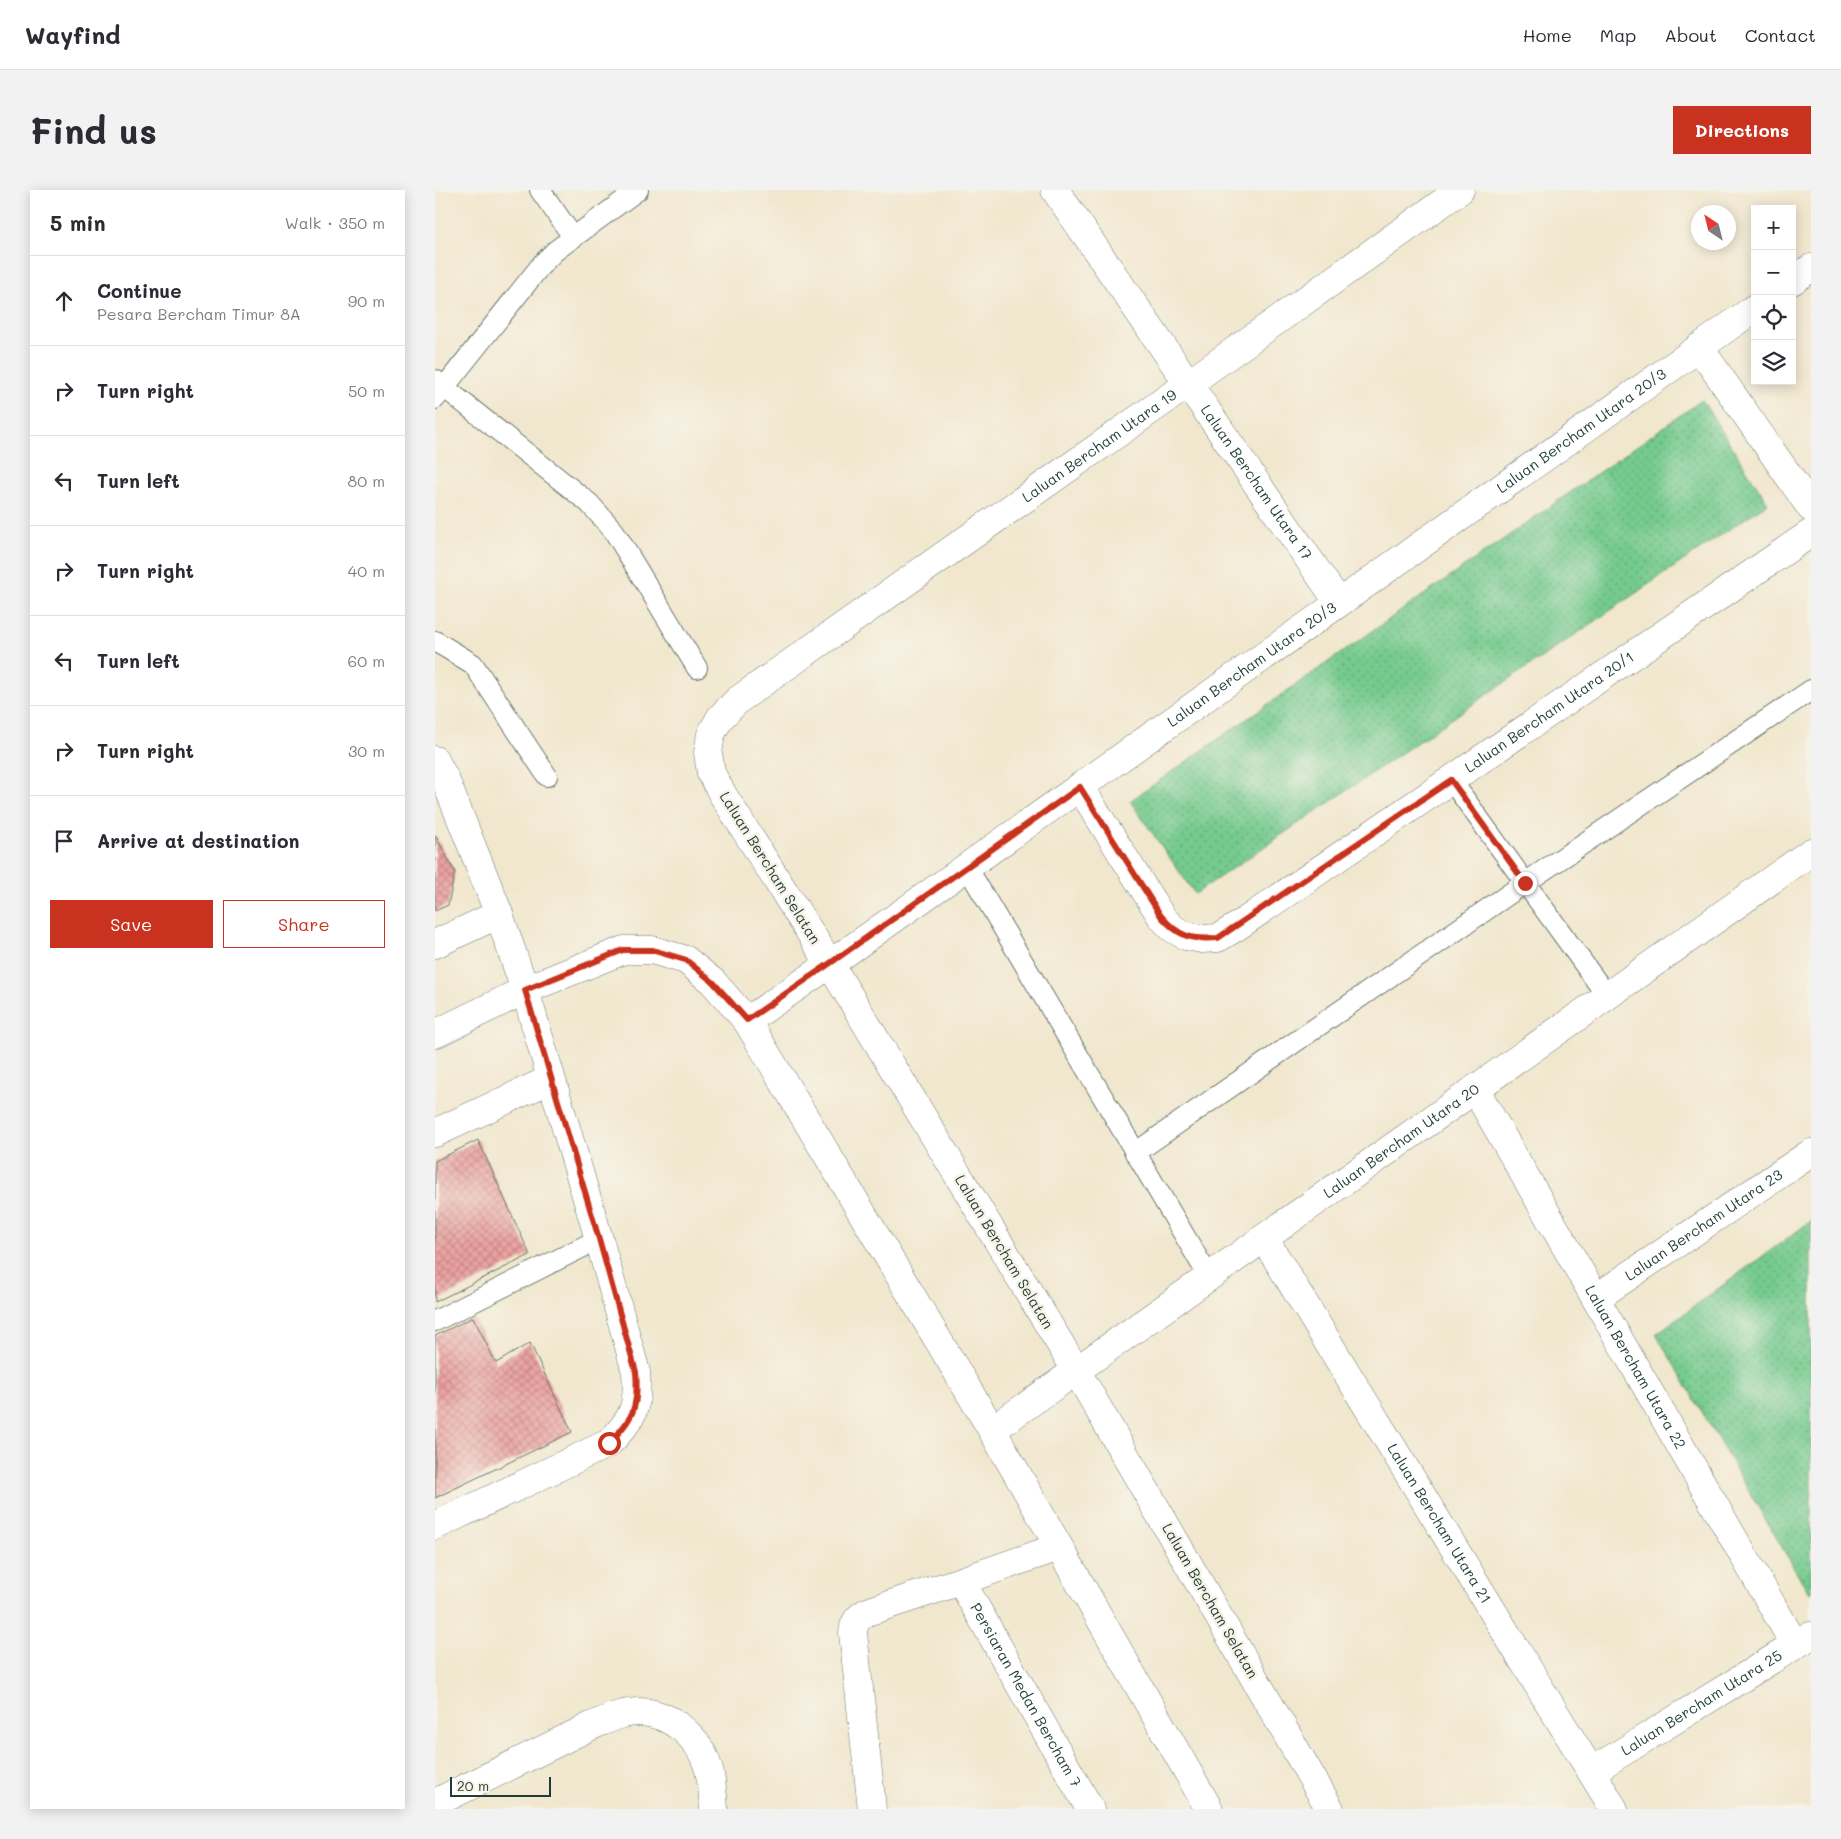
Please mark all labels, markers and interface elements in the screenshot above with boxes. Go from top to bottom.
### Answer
text: Wayfind [25,19,121,50]
text: Home [1523,23,1572,47]
text: Map [1600,23,1636,47]
text: About [1664,23,1717,47]
text: Contact [1745,23,1816,47]
button: Directions [1673,106,1811,154]
text: Find us [30,107,157,153]
north arrow [1691,205,1736,250]
map controls [1751,205,1796,385]
button: + [1751,205,1796,250]
text: 5 min [50,209,106,236]
text: Walk · 350 m [285,212,385,233]
button: − [1751,250,1796,295]
text: Continue [97,278,182,303]
icon: ahead [50,287,78,315]
text: 90 m [348,290,385,311]
button: locate [1751,295,1796,340]
text: Pesara Bercham Timur 8A [97,303,301,324]
button: layers [1751,340,1796,385]
street label: Laluan Bercham Utara 20/3 [1492,363,1670,497]
icon: right [50,377,78,405]
text: Turn right [97,378,194,403]
text: 50 m [348,380,385,401]
street label: Laluan Bercham Utara 19 [1018,384,1180,507]
street label: Laluan Bercham Utara 17 [1197,400,1317,563]
icon: left [50,467,78,495]
text: Turn left [97,468,180,493]
text: 80 m [348,470,385,491]
icon: right [50,557,78,585]
text: Turn right [97,558,194,583]
text: 40 m [348,560,385,581]
street label: Laluan Bercham Utara 20/3 [1163,597,1340,731]
street label: Laluan Bercham Utara 20/1 [1460,646,1637,777]
icon: left [50,647,78,675]
text: Turn left [97,648,180,673]
text: 60 m [348,650,385,671]
icon: right [50,737,78,765]
text: Turn right [97,738,194,763]
text: 30 m [348,740,385,761]
street label: Laluan Bercham Selatan [716,787,826,948]
icon: arrive [50,827,78,855]
text: Arrive at destination [97,828,300,853]
route end [1514,872,1537,895]
button: Save [50,900,213,948]
button: Share [223,900,385,948]
street label: Laluan Bercham Utara 20 [1319,1078,1483,1202]
street label: Laluan Bercham Utara 23 [1620,1164,1786,1285]
street label: Laluan Bercham Selatan [951,1171,1059,1332]
street label: Laluan Bercham Utara 22 [1581,1281,1691,1452]
route start [598,1432,621,1455]
street label: Laluan Bercham Utara 21 [1383,1439,1497,1607]
street label: Laluan Bercham Selatan [1158,1519,1264,1682]
street label: Persiaran Medan Bercham 7 [966,1599,1086,1790]
street label: Laluan Bercham Utara 25 [1617,1645,1786,1760]
scale bar [450,1774,551,1797]
text: 20 m [457,1776,489,1795]

